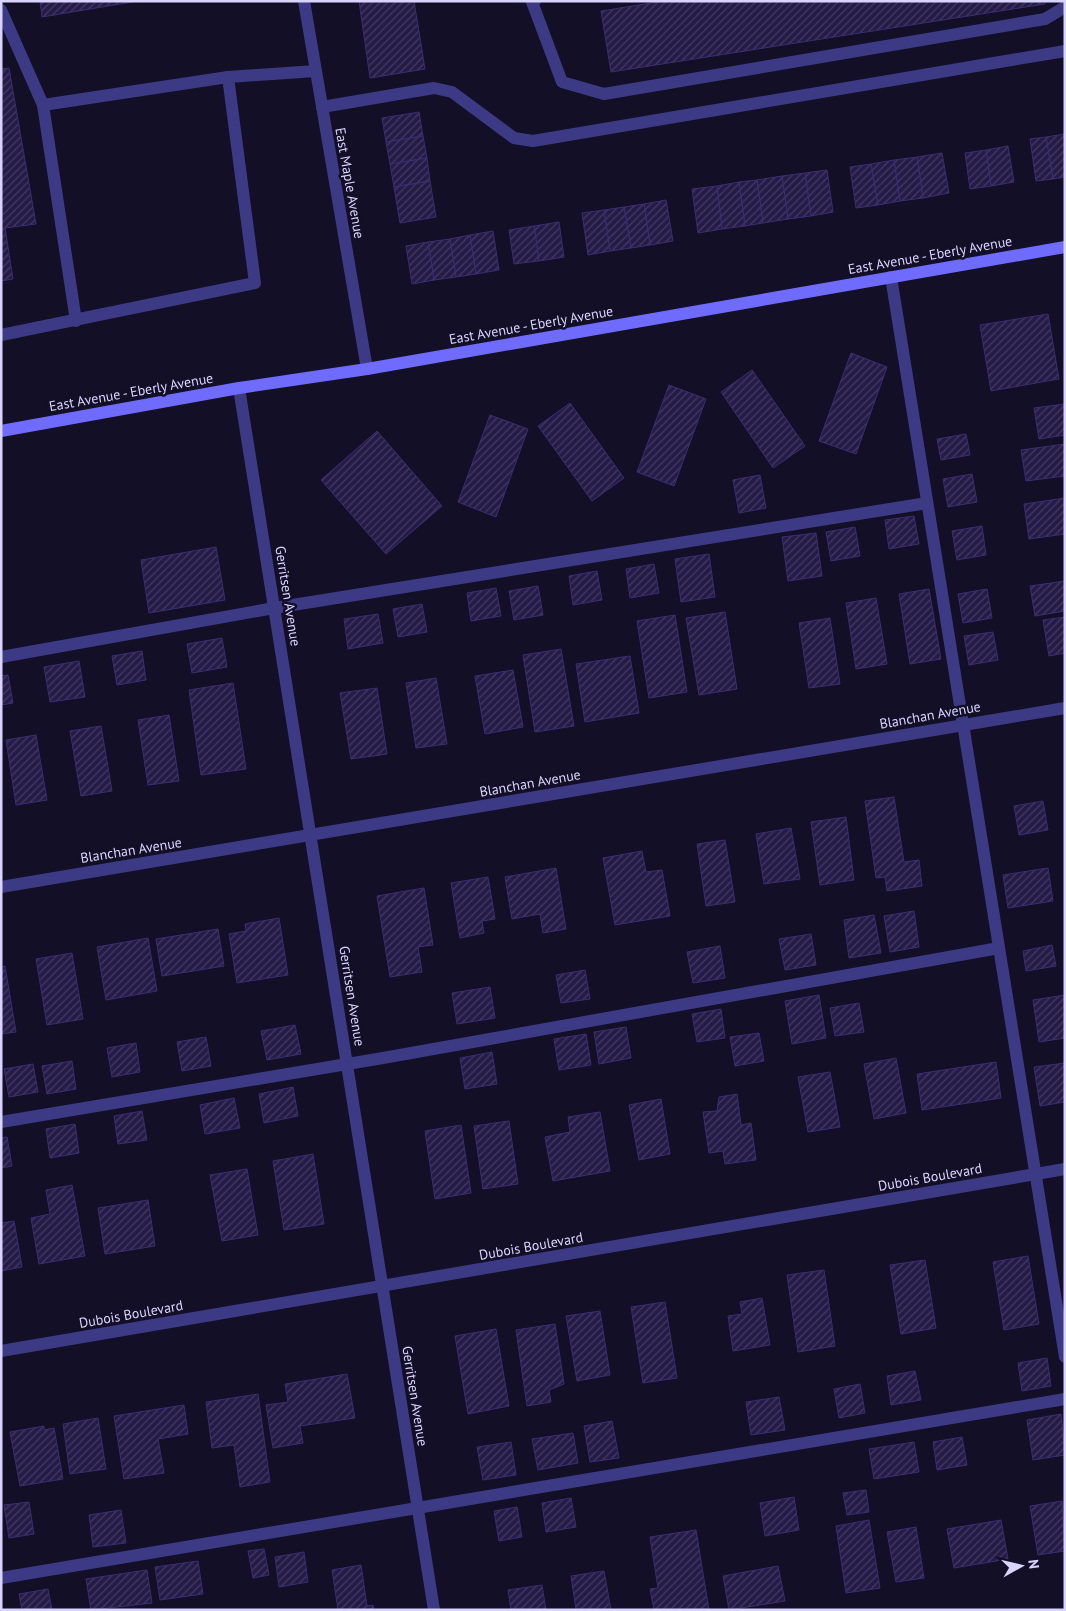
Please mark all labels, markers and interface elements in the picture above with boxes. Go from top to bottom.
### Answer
street label: East Maple Avenue [331,126,369,240]
street label: East Avenue - Eberly Avenue [846,232,1014,278]
street label: East Avenue - Eberly Avenue [447,302,615,348]
street label: East Avenue - Eberly Avenue [47,369,215,415]
street label: Gerritsen Avenue [271,545,305,647]
street label: Blanchan Avenue [878,697,982,733]
street label: Blanchan Avenue [478,765,582,801]
street label: Blanchan Avenue [79,833,183,867]
street label: Gerritsen Avenue [335,945,369,1047]
street label: Dubois Boulevard [877,1159,983,1195]
street label: Dubois Boulevard [478,1228,584,1264]
street label: Dubois Boulevard [78,1296,184,1332]
street label: Gerritsen Avenue [398,1345,432,1447]
north arrow [996,1541,1046,1591]
text: N [1024,1558,1043,1570]

